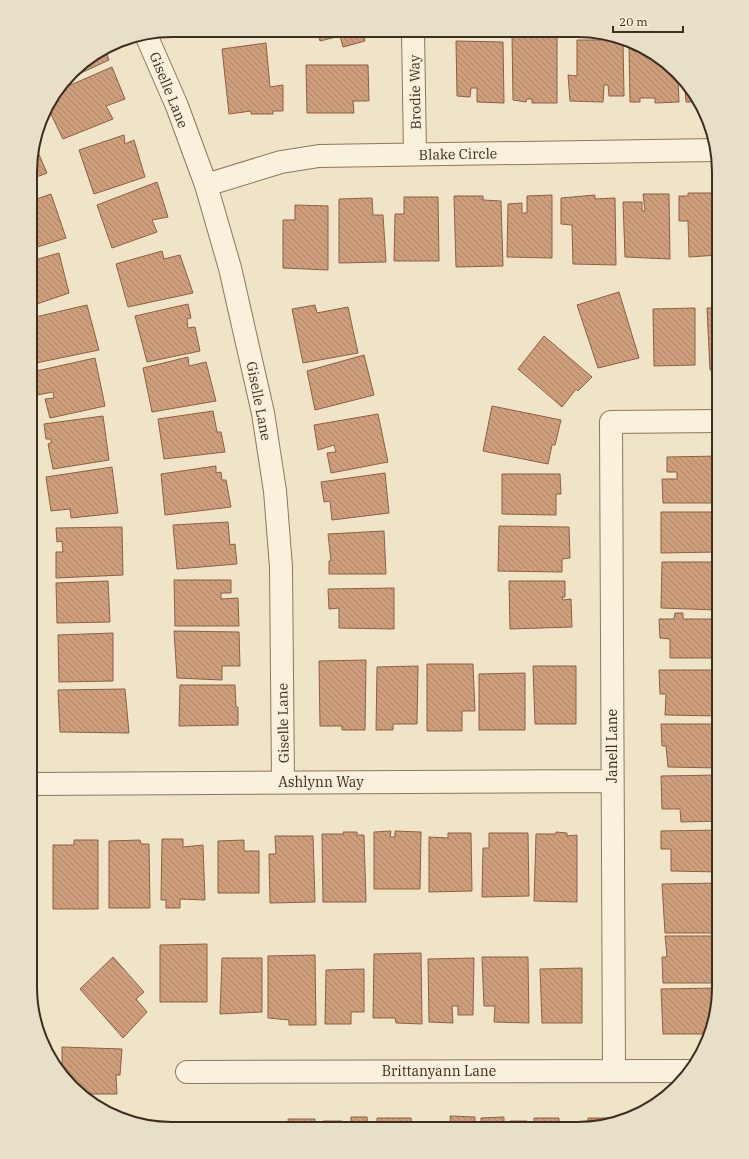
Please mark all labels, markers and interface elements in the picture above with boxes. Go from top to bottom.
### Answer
scale bar [613,8,683,34]
text: 20 m [619,14,648,29]
street label: Giselle Lane [146,49,192,131]
street label: Brodie Way [405,54,425,130]
street label: Blake Circle [419,144,497,164]
street label: Giselle Lane [242,360,276,442]
street label: Giselle Lane [273,683,293,763]
street label: Janell Lane [603,709,621,783]
street label: Ashlynn Way [278,773,364,791]
street label: Brittanyann Lane [382,1062,496,1080]

